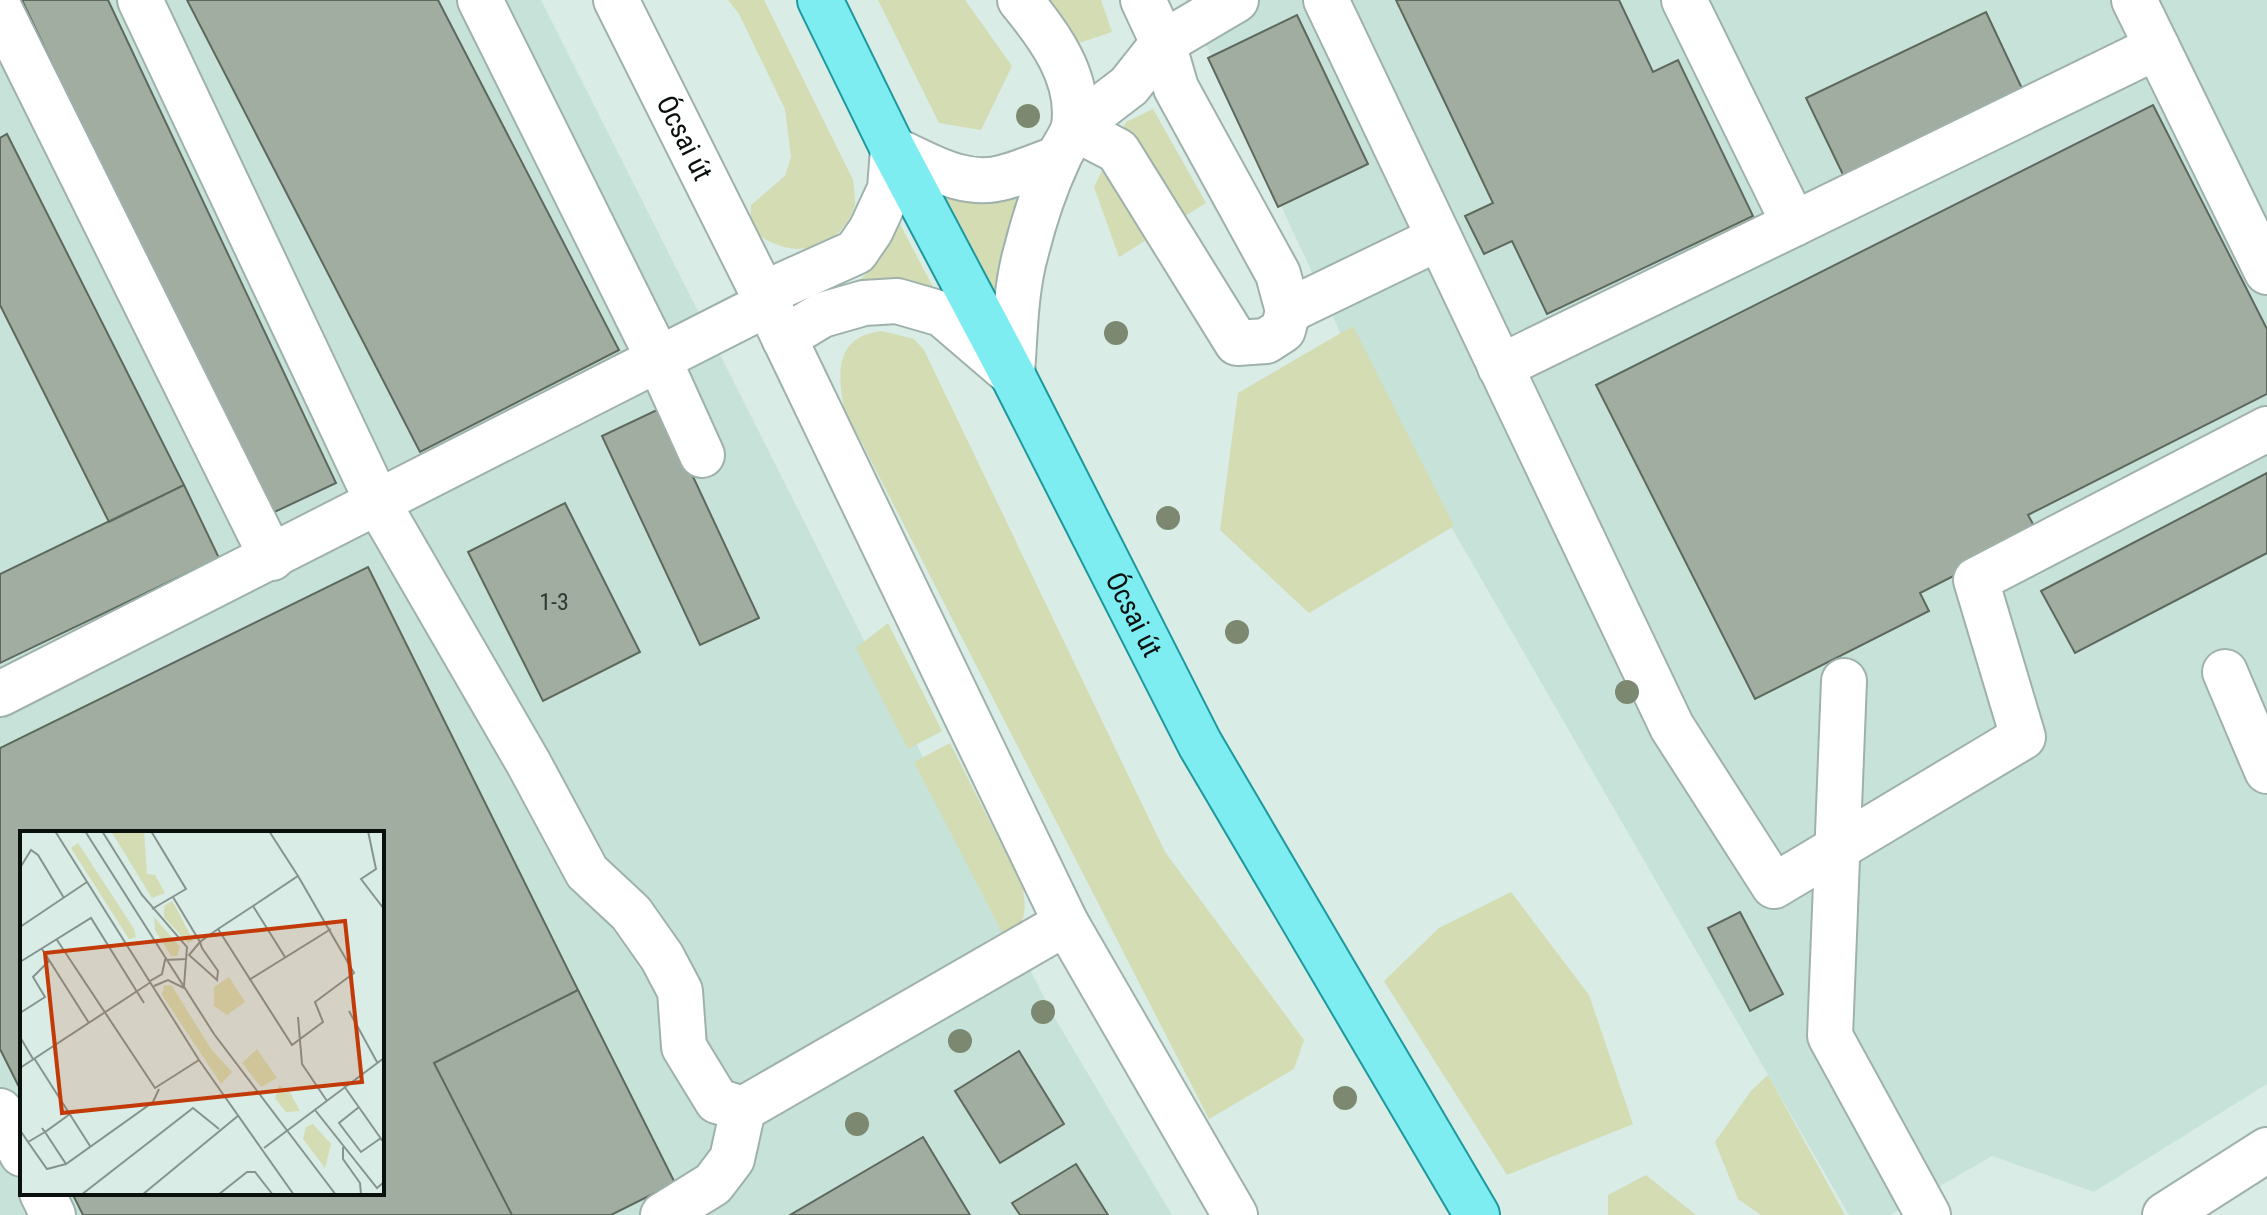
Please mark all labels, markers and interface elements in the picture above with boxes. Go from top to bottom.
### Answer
street label: Ócsai út [650,90,720,186]
street label: Ócsai út [1099,566,1169,662]
house number: 1-3 [539,588,569,616]
inset map [20,831,384,1195]

